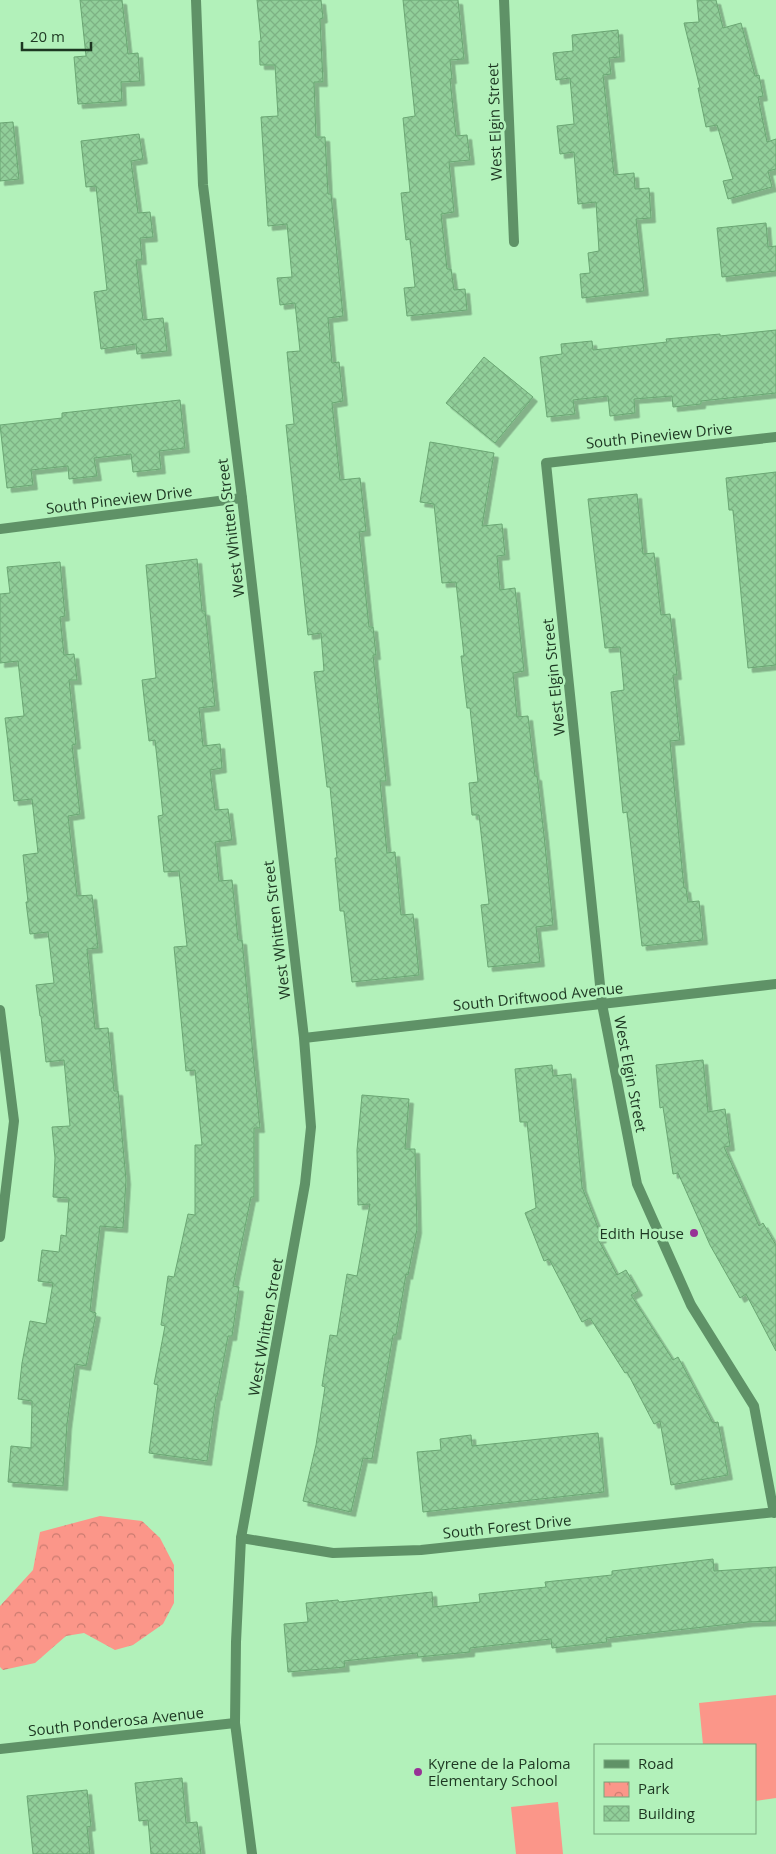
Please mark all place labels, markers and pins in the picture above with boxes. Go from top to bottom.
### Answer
place label: Edith House [599,1223,684,1243]
marker: Edith House [688,1227,700,1239]
place label: Kyrene de la Paloma Elementary School [428,1753,571,1790]
marker: Kyrene de la Paloma Elementary School [412,1766,424,1778]

